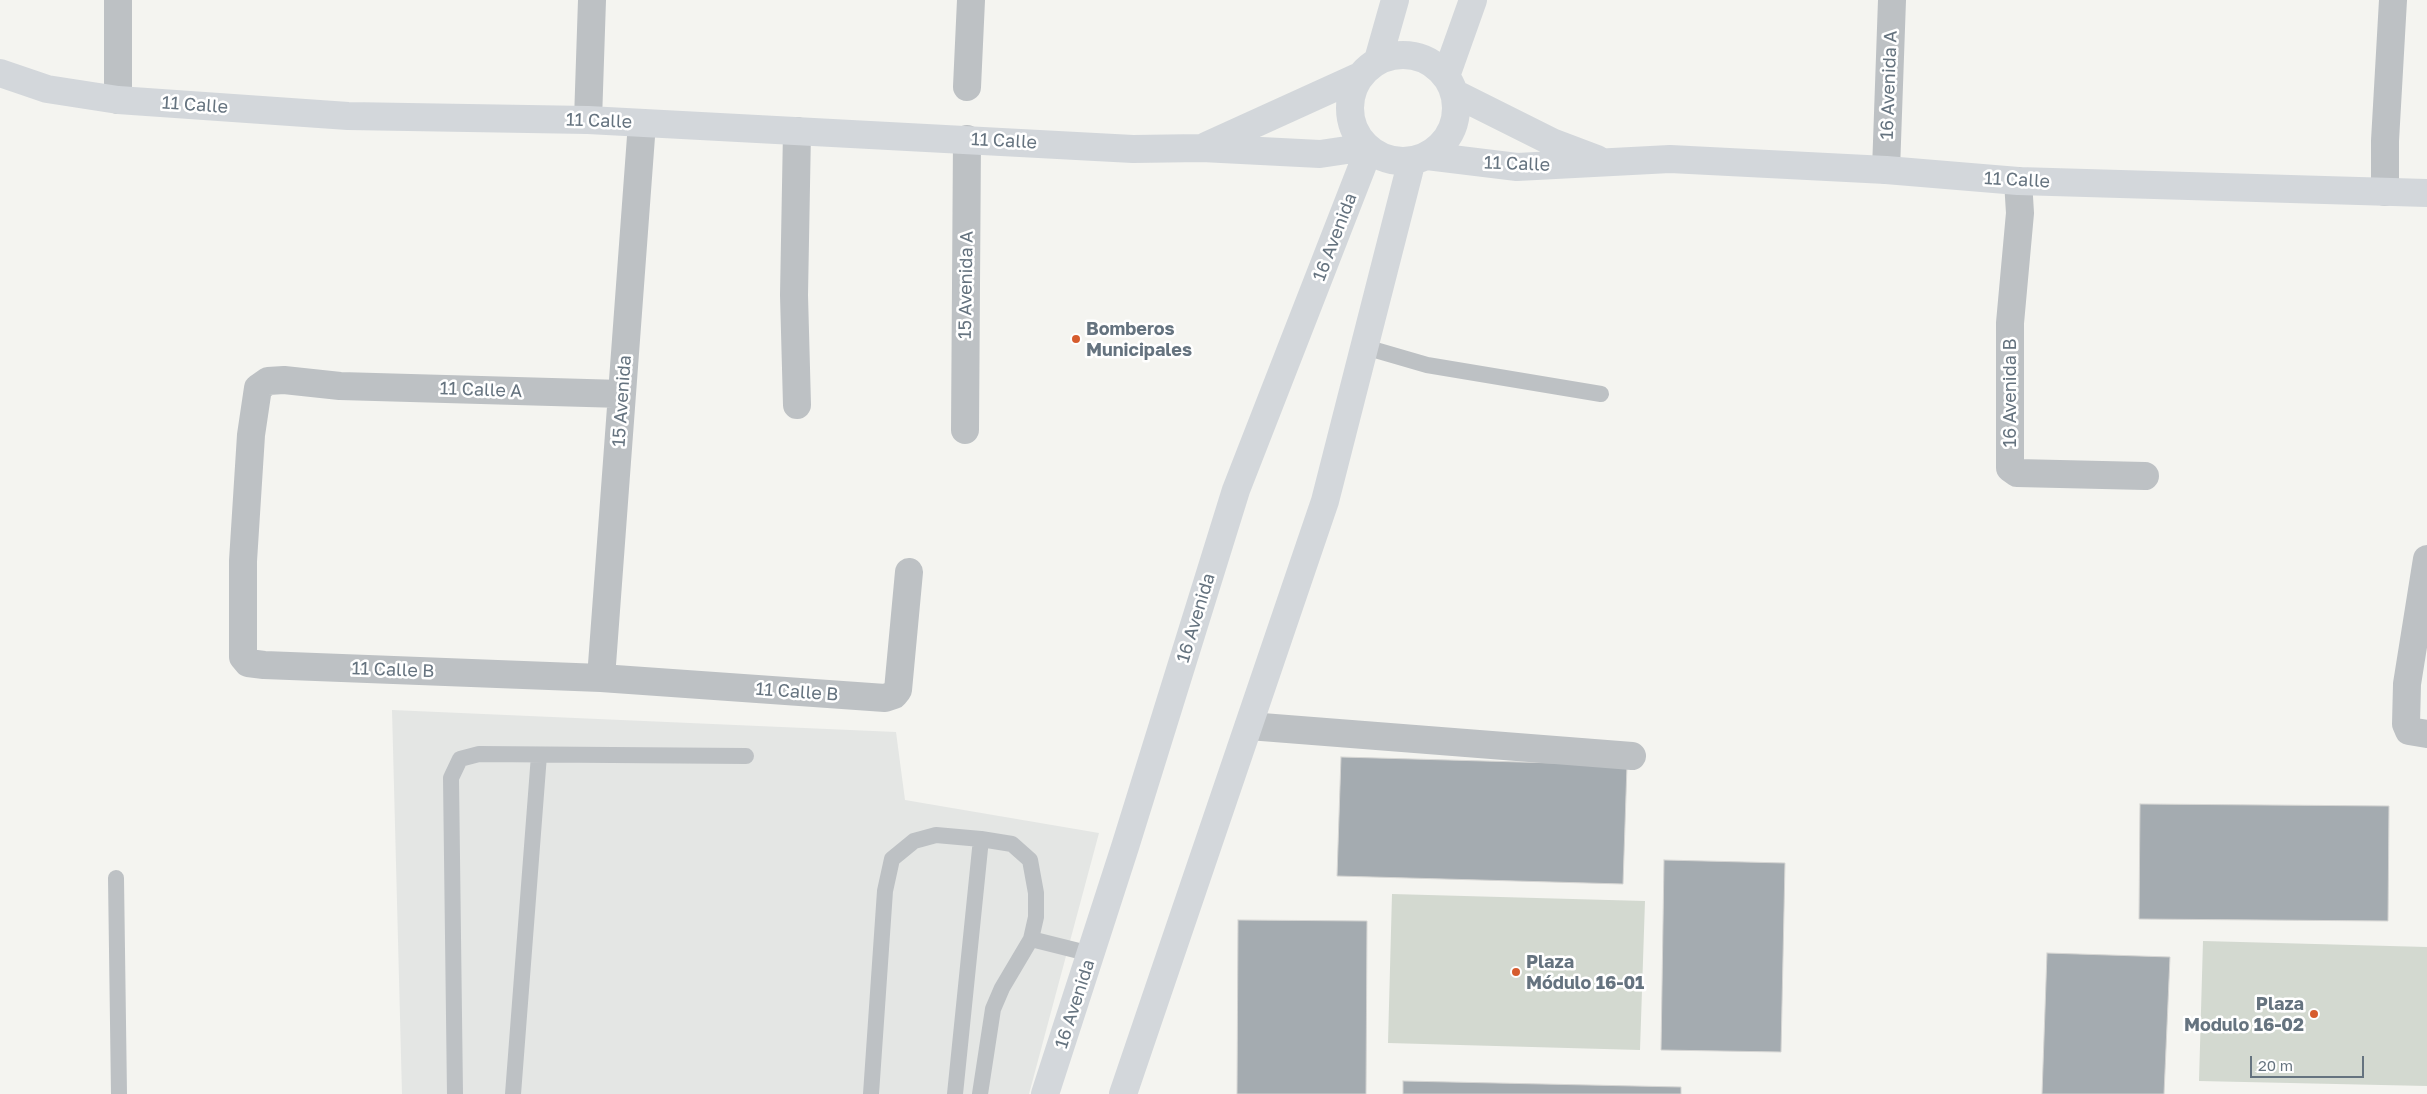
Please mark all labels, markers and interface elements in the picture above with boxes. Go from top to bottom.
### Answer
street label: 16 Avenida A [1876,30,1902,140]
street label: 11 Calle [161,92,229,118]
street label: 11 Calle [566,109,632,133]
street label: 11 Calle [970,128,1038,154]
street label: 11 Calle [1484,152,1550,176]
street label: 11 Calle [1983,167,2051,193]
street label: 16 Avenida [1308,190,1362,284]
street label: 15 Avenida A [954,231,978,339]
place label: Bomberos Municipales [1086,318,1192,360]
marker: Bomberos Municipales [1070,333,1082,345]
street label: 16 Avenida B [1999,339,2021,447]
street label: 15 Avenida [608,354,636,448]
street label: 11 Calle A [439,378,523,402]
street label: 16 Avenida [1172,571,1220,665]
street label: 11 Calle B [351,658,435,682]
street label: 11 Calle B [755,678,839,706]
place label: Plaza Módulo 16-01 [1526,951,1644,994]
street label: 16 Avenida [1050,957,1100,1051]
marker: Plaza Módulo 16-01 [1510,966,1522,978]
place label: Plaza Modulo 16-02 [2184,993,2304,1036]
marker: Plaza Modulo 16-02 [2308,1008,2320,1020]
scale bar [2252,1046,2366,1078]
text: 20 m [2258,1056,2293,1074]

